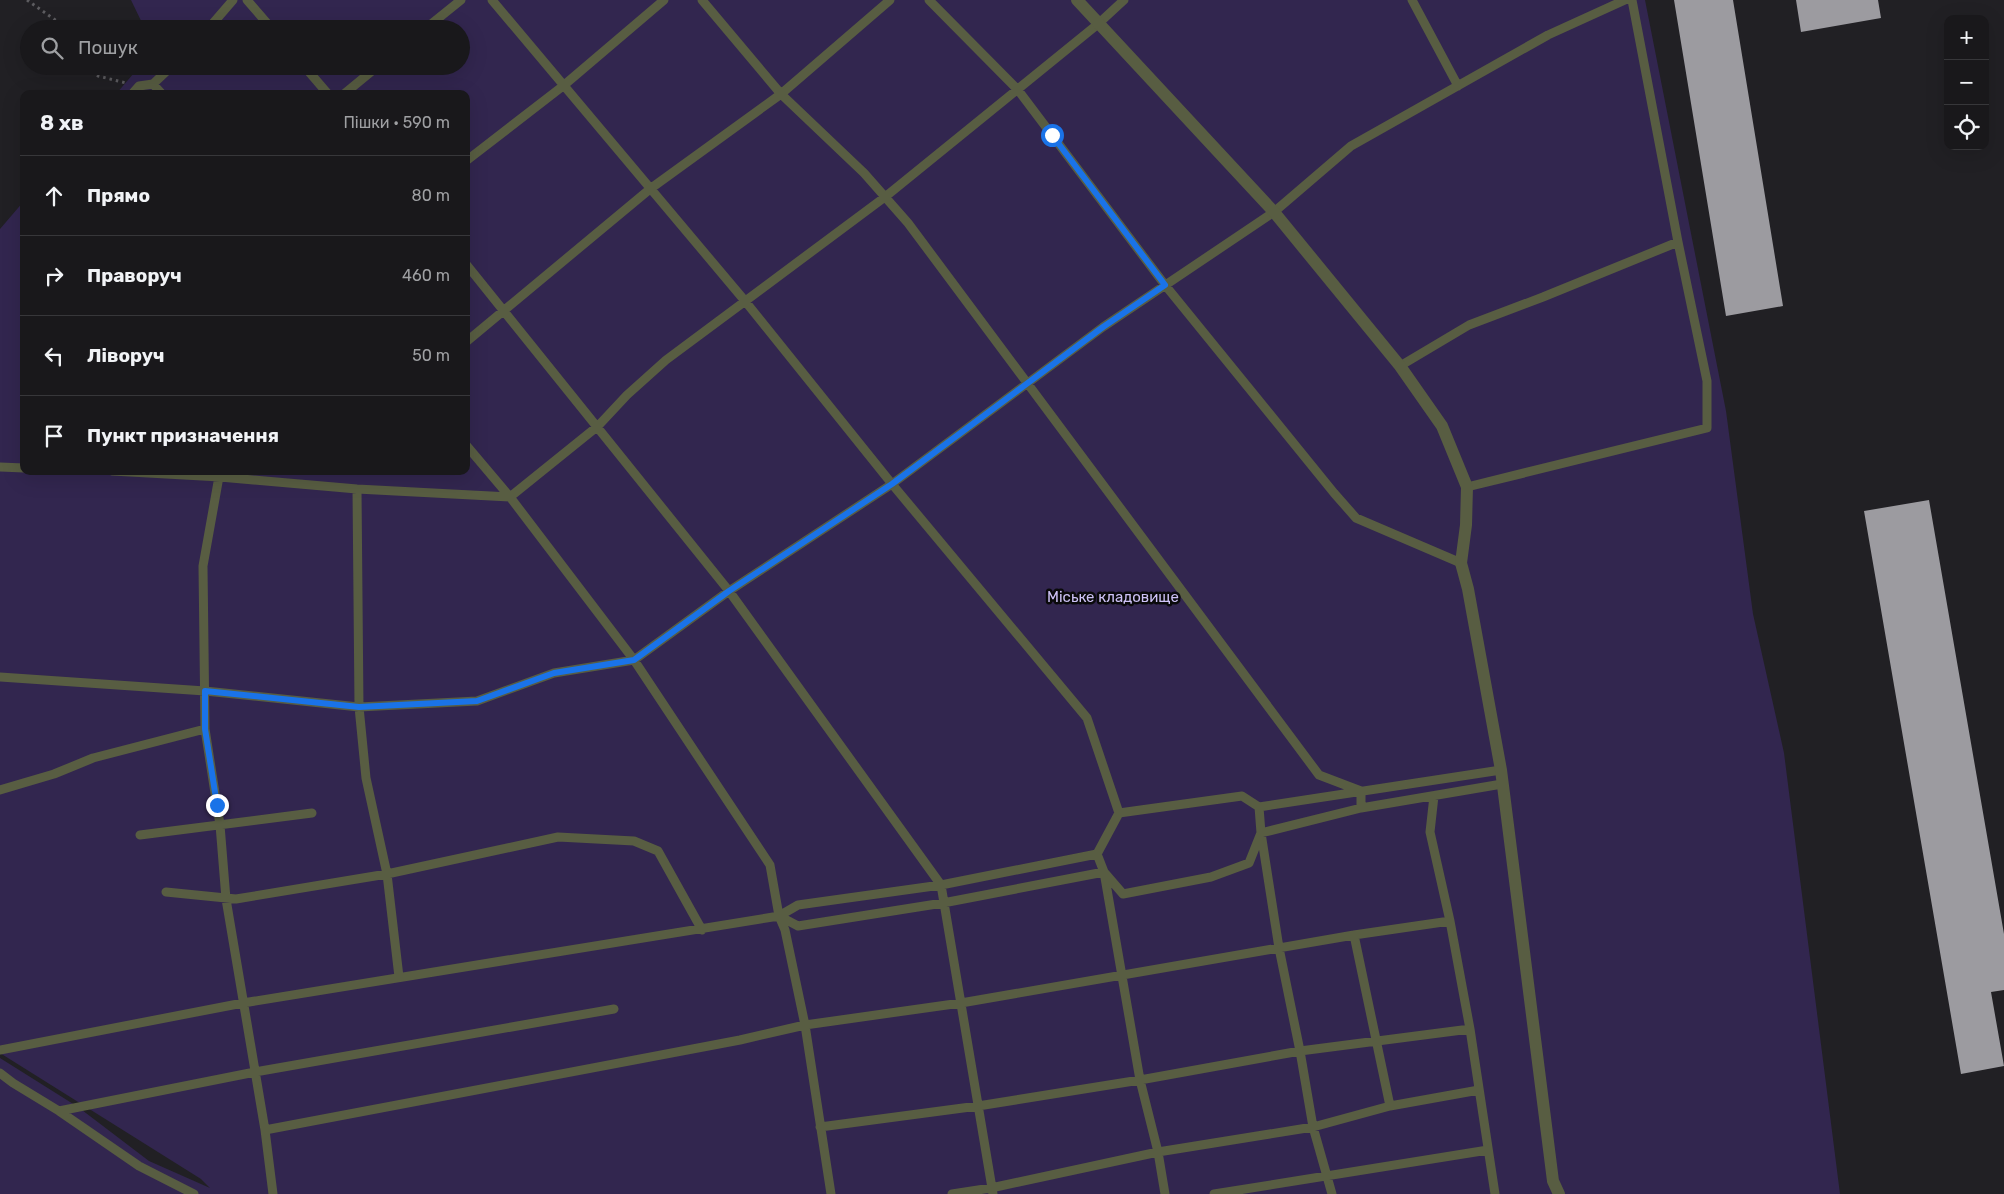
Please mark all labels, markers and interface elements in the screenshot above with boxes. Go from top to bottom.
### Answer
map controls [1944,15,1989,150]
button: + [1944,15,1989,60]
search box [20,20,470,75]
icon: search [38,34,66,62]
text: Пошук [78,36,138,59]
button: − [1944,60,1989,105]
button: locate [1944,105,1989,150]
text: 8 хв [40,110,84,135]
text: Пішки · 590 m [343,113,450,132]
route start [1041,124,1064,147]
icon: ahead [40,182,68,210]
text: Прямо [87,184,150,207]
text: 80 m [412,186,450,205]
icon: right [40,262,68,290]
text: Праворуч [87,264,182,287]
text: 460 m [402,266,450,285]
icon: left [40,342,68,370]
text: Ліворуч [87,344,164,367]
text: 50 m [412,346,450,365]
icon: arrive [40,422,68,450]
text: Пункт призначення [87,424,279,447]
park label: Міське кладовище [1047,588,1179,606]
route end [206,794,229,817]

